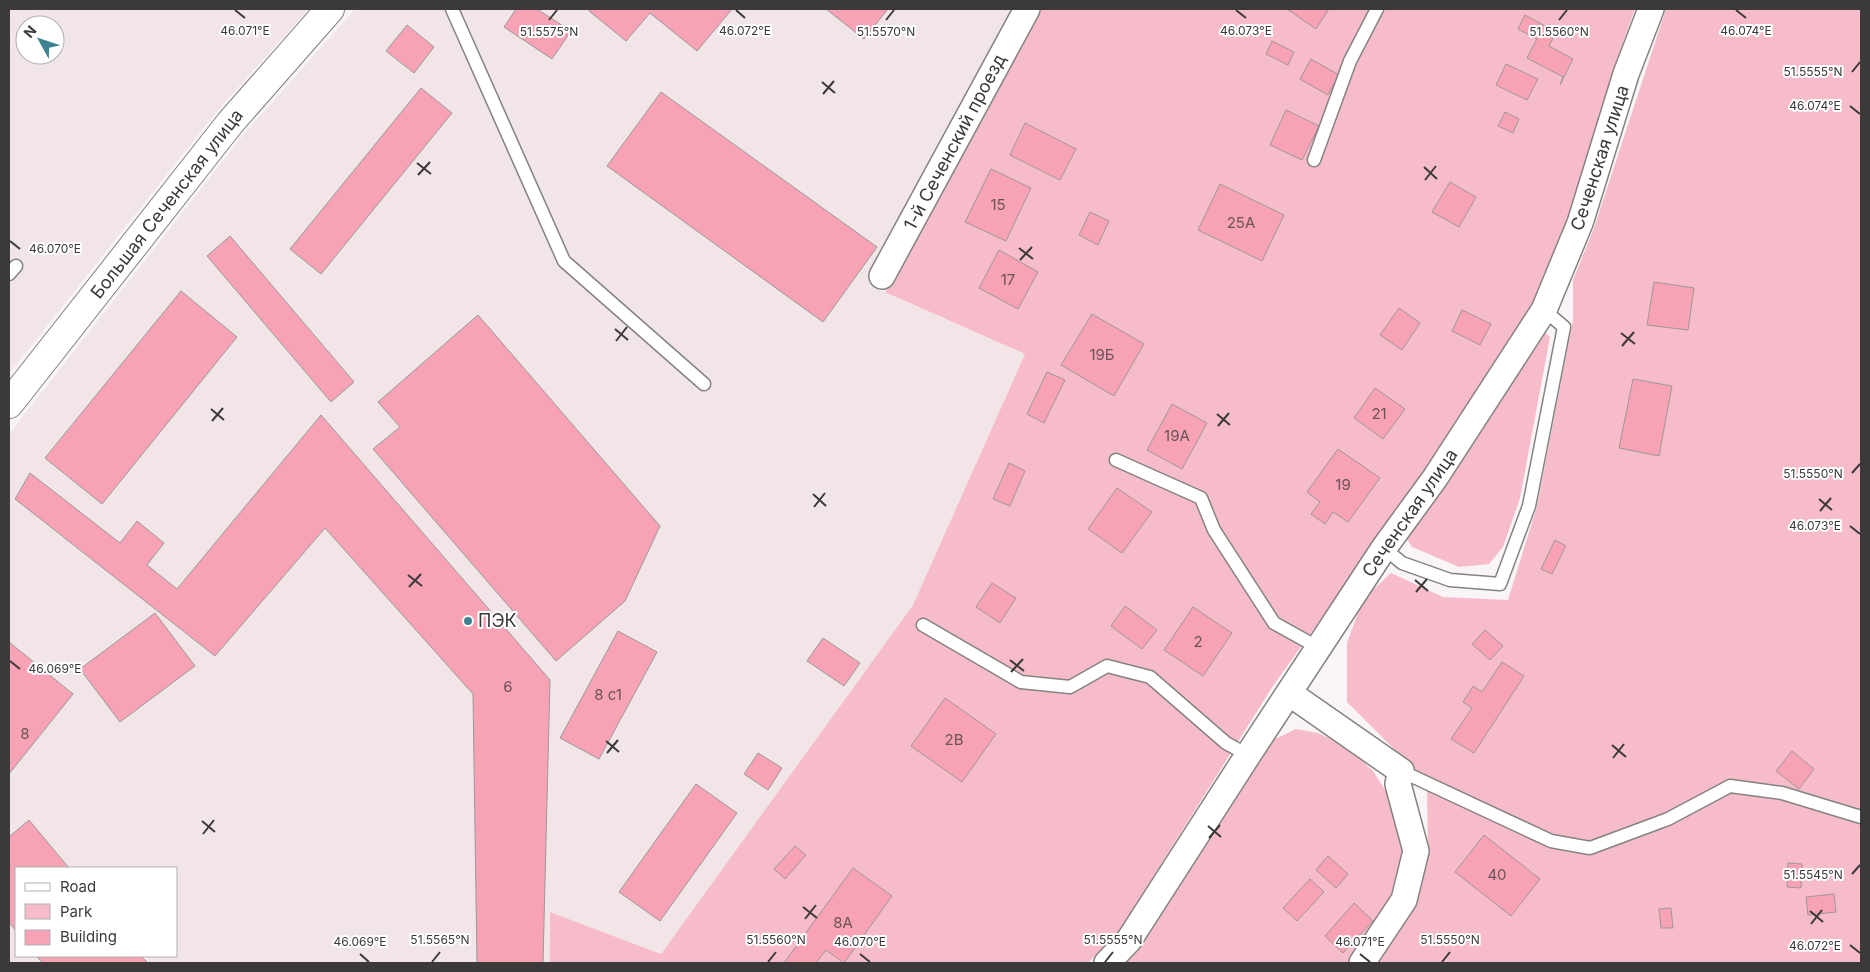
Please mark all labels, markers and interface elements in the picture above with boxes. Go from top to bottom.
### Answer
north arrow [15,15,65,65]
text: N [20,22,40,41]
text: 46.071°E [220,23,270,38]
text: 46.072°E [719,23,771,38]
text: 46.073°E [1220,23,1272,38]
text: 46.074°E [1720,23,1772,38]
text: 51.5575°N [520,24,578,39]
text: 51.5570°N [857,24,915,39]
text: 51.5560°N [1529,24,1589,39]
street label: 1-й Сеченский проезд [899,50,1010,233]
text: 51.5555°N [1783,64,1843,79]
street label: Сеченская улица [1566,82,1633,233]
text: 46.074°E [1789,98,1841,113]
street label: Большая Сеченская улица [86,105,247,303]
house number: 15 [990,195,1006,214]
house number: 25А [1227,213,1255,232]
text: 46.070°E [29,241,81,256]
house number: 17 [1001,270,1015,289]
house number: 19Б [1089,345,1115,364]
house number: 21 [1371,404,1387,423]
house number: 19А [1164,426,1190,445]
street label: Сеченская улица [1357,445,1462,581]
text: 51.5550°N [1783,466,1843,481]
house number: 19 [1335,475,1351,494]
text: 46.073°E [1789,518,1841,533]
place label: ПЭК [478,610,517,631]
marker: ПЭК [462,615,474,627]
house number: 2 [1193,632,1203,651]
text: 46.069°E [28,661,82,676]
house number: 6 [503,677,513,696]
house number: 8 с1 [594,685,622,704]
house number: 8 [20,724,30,743]
house number: 2В [945,730,963,749]
house number: 40 [1487,865,1507,884]
legend [15,867,178,957]
text: 51.5545°N [1783,867,1843,882]
text: Road [60,877,96,896]
text: Park [60,902,93,921]
house number: 8А [833,913,853,932]
text: Building [60,927,117,946]
text: 51.5565°N [410,932,470,947]
text: 51.5560°N [746,932,806,947]
text: 51.5555°N [1083,932,1143,947]
text: 51.5550°N [1420,932,1480,947]
text: 46.069°E [333,934,387,949]
text: 46.070°E [834,934,886,949]
text: 46.071°E [1335,934,1385,949]
text: 46.072°E [1789,938,1841,953]

